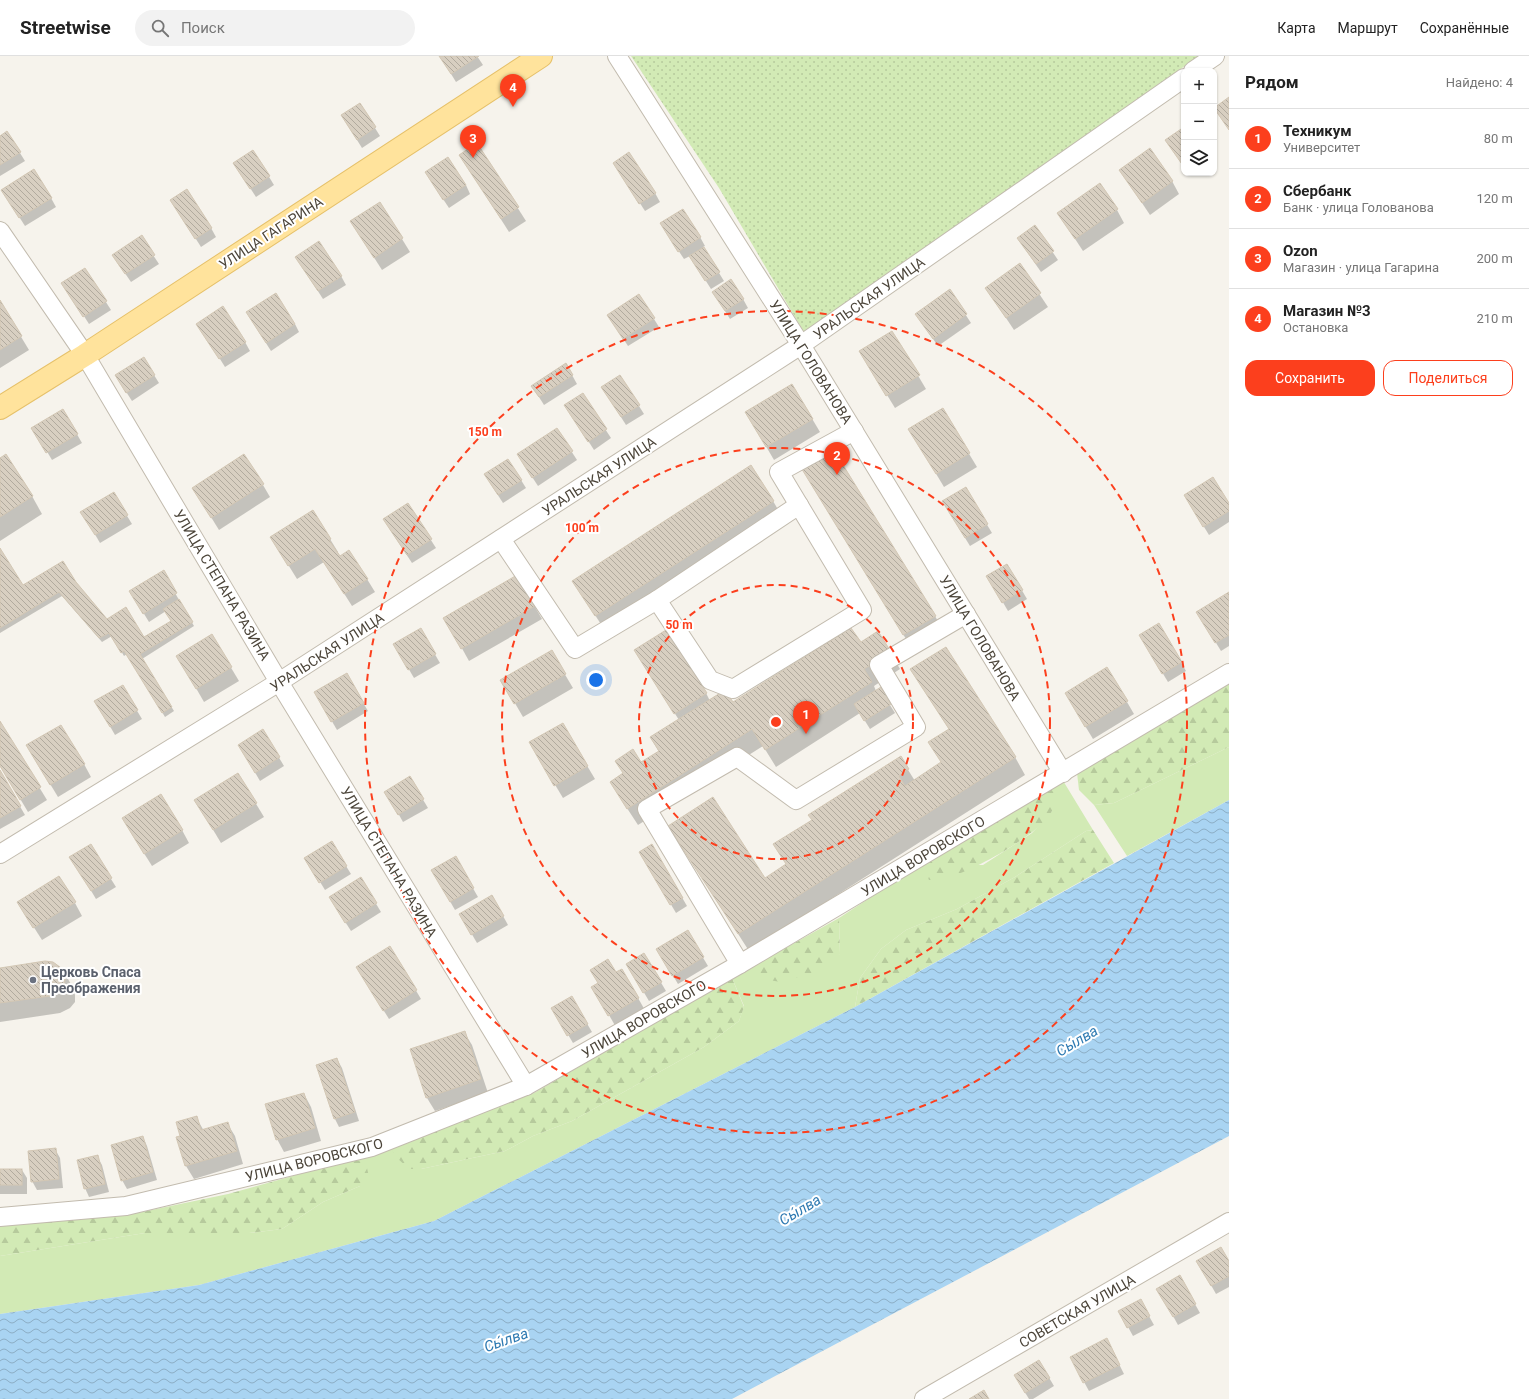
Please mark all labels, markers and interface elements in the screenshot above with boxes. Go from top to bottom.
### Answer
search box [135,10,415,46]
text: Streetwise [20,16,111,39]
icon: search [149,17,171,39]
text: Поиск [181,19,225,37]
text: Карта [1277,20,1316,36]
text: Маршрут [1338,20,1398,36]
text: Сохранённые [1420,20,1509,36]
map controls [1181,68,1217,176]
button: + [1181,68,1217,104]
text: Рядом [1245,72,1299,92]
pin: 4 [500,74,526,107]
text: Найдено: 4 [1446,75,1513,90]
button: − [1181,104,1217,140]
text: Техникум [1283,122,1352,140]
pin: 3 [460,125,486,158]
text: 1 [1254,131,1262,146]
text: 80 m [1484,131,1513,146]
button: layers [1181,140,1217,176]
text: Университет [1283,140,1360,155]
text: Сбербанк [1283,182,1351,200]
text: 2 [1254,191,1262,206]
text: 120 m [1476,191,1513,206]
street label: УЛИЦА ГАГАРИНА [216,193,326,273]
text: Банк · улица Голованова [1283,200,1434,215]
text: Ozon [1283,242,1318,260]
text: 3 [1254,251,1262,266]
text: 200 m [1476,251,1513,266]
street label: УРАЛЬСКАЯ УЛИЦА [810,254,928,342]
text: Магазин · улица Гагарина [1283,260,1439,275]
street label: УЛИЦА ГОЛОВАНОВА [766,297,856,427]
text: Магазин №3 [1283,302,1371,320]
text: 4 [1254,311,1262,326]
text: 210 m [1476,311,1513,326]
text: Остановка [1283,320,1348,335]
button: Сохранить [1245,360,1375,396]
button: Поделиться [1383,360,1513,396]
text: 150 m [468,425,502,439]
street label: УРАЛЬСКАЯ УЛИЦА [539,433,659,519]
pin: 2 [824,442,850,475]
street label: УЛИЦА СТЕПАНА РАЗИНА [171,507,273,663]
text: 100 m [565,521,599,535]
street label: УЛИЦА ГОЛОВАНОВА [936,573,1024,703]
street label: УРАЛЬСКАЯ УЛИЦА [267,609,387,695]
text: 50 m [665,618,693,632]
your location [586,670,606,690]
pin: 1 [793,701,819,734]
centre of rings [769,715,783,729]
street label: УЛИЦА СТЕПАНА РАЗИНА [338,784,440,940]
street label: УЛИЦА ВОРОВСКОГО [858,813,988,899]
place label: Церковь Спаса Преображения [41,964,142,996]
marker: Церковь Спаса Преображения [28,975,38,985]
street label: УЛИЦА ВОРОВСКОГО [579,977,709,1061]
water label: Сы́лва [1053,1022,1101,1060]
street label: УЛИЦА ВОРОВСКОГО [243,1135,385,1185]
water label: Сы́лва [776,1191,824,1229]
street label: СОВЕТСКАЯ УЛИЦА [1016,1271,1138,1351]
water label: Сы́лва [482,1324,531,1356]

